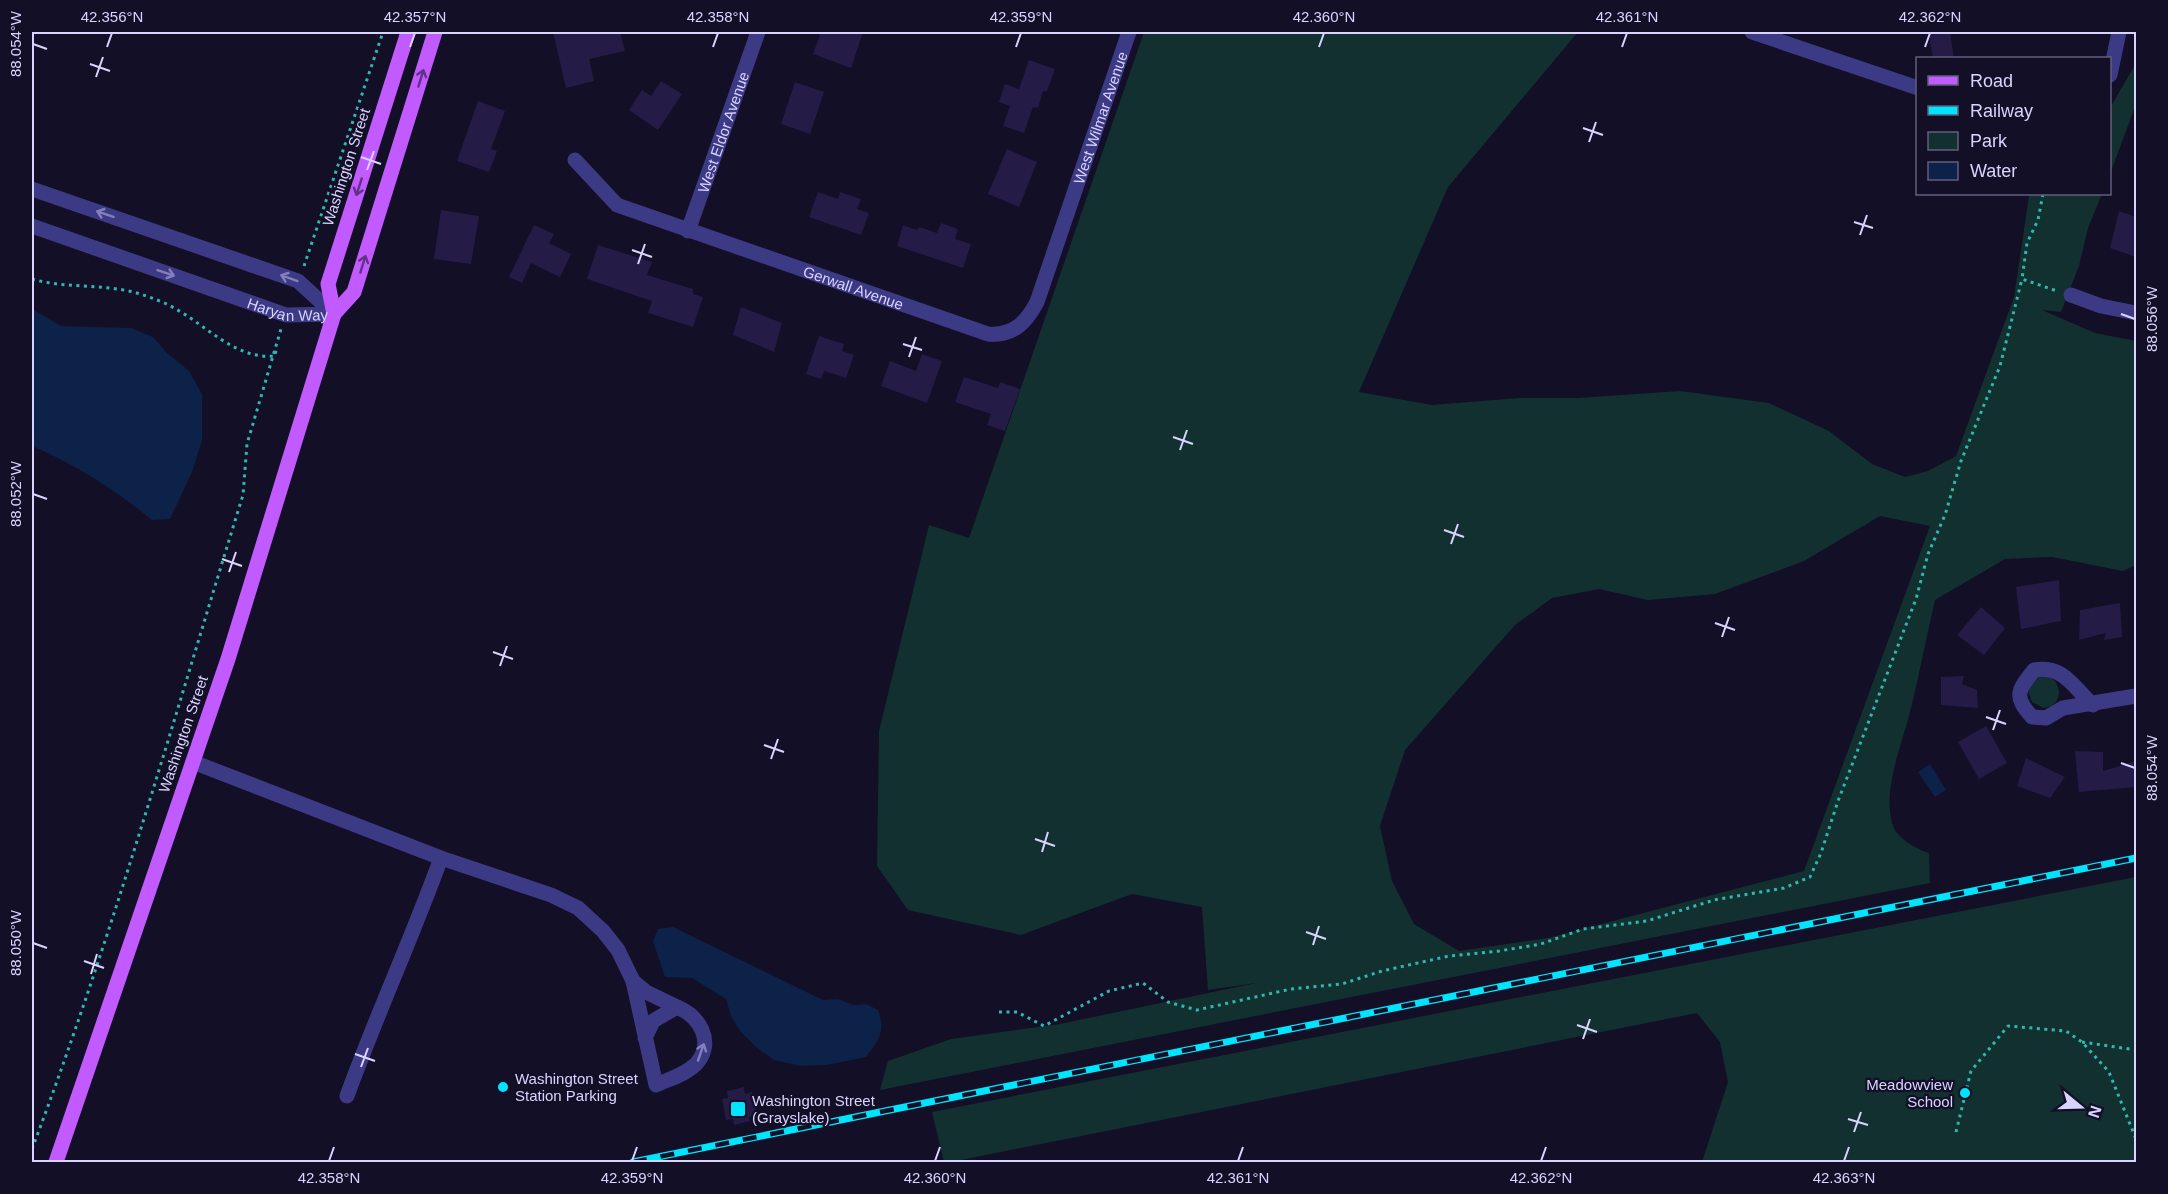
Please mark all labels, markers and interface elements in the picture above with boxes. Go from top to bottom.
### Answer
text: 42.356°N [81,8,143,25]
text: 42.357°N [384,8,446,25]
text: 42.358°N [687,8,749,25]
text: 42.359°N [990,8,1052,25]
text: 42.360°N [1293,8,1355,25]
text: 42.361°N [1596,8,1658,25]
text: 42.362°N [1899,8,1961,25]
text: 88.054°W [7,10,24,77]
street label: West Wilmar Avenue [1069,49,1130,186]
legend [1916,57,2111,195]
one-way arrow [416,69,427,88]
street label: West Eldor Avenue [694,69,752,195]
text: Road [1970,71,2013,91]
text: Railway [1970,101,2033,121]
street label: Washington Street [319,105,373,228]
text: Park [1970,131,2008,151]
text: Water [1970,161,2017,181]
one-way arrow [353,177,364,196]
one-way arrow [96,208,115,219]
one-way arrow [358,255,369,274]
street label: Gerwall Avenue [801,262,906,312]
one-way arrow [156,268,175,279]
one-way arrow [280,272,299,283]
text: 88.056°W [2143,285,2160,352]
street label: Haryan Way [245,294,329,324]
text: 88.052°W [7,460,24,527]
street label: Washington Street [155,672,211,795]
text: 88.054°W [2143,734,2160,801]
text: 88.050°W [7,909,24,976]
one-way arrow [696,1044,707,1062]
place label: Washington Street Station Parking [515,1070,639,1104]
place label: Meadowview School [1866,1076,1953,1110]
north arrow [2051,1077,2111,1137]
marker: Washington Street Station Parking [496,1080,510,1094]
marker: Meadowview School [1958,1086,1972,1100]
place label: Washington Street (Grayslake) [752,1092,876,1126]
marker: Washington Street (Grayslake) [729,1100,747,1118]
text: N [2085,1103,2105,1120]
text: 42.358°N [298,1169,360,1186]
text: 42.359°N [601,1169,663,1186]
text: 42.360°N [904,1169,966,1186]
text: 42.361°N [1207,1169,1269,1186]
text: 42.362°N [1510,1169,1572,1186]
text: 42.363°N [1813,1169,1875,1186]

